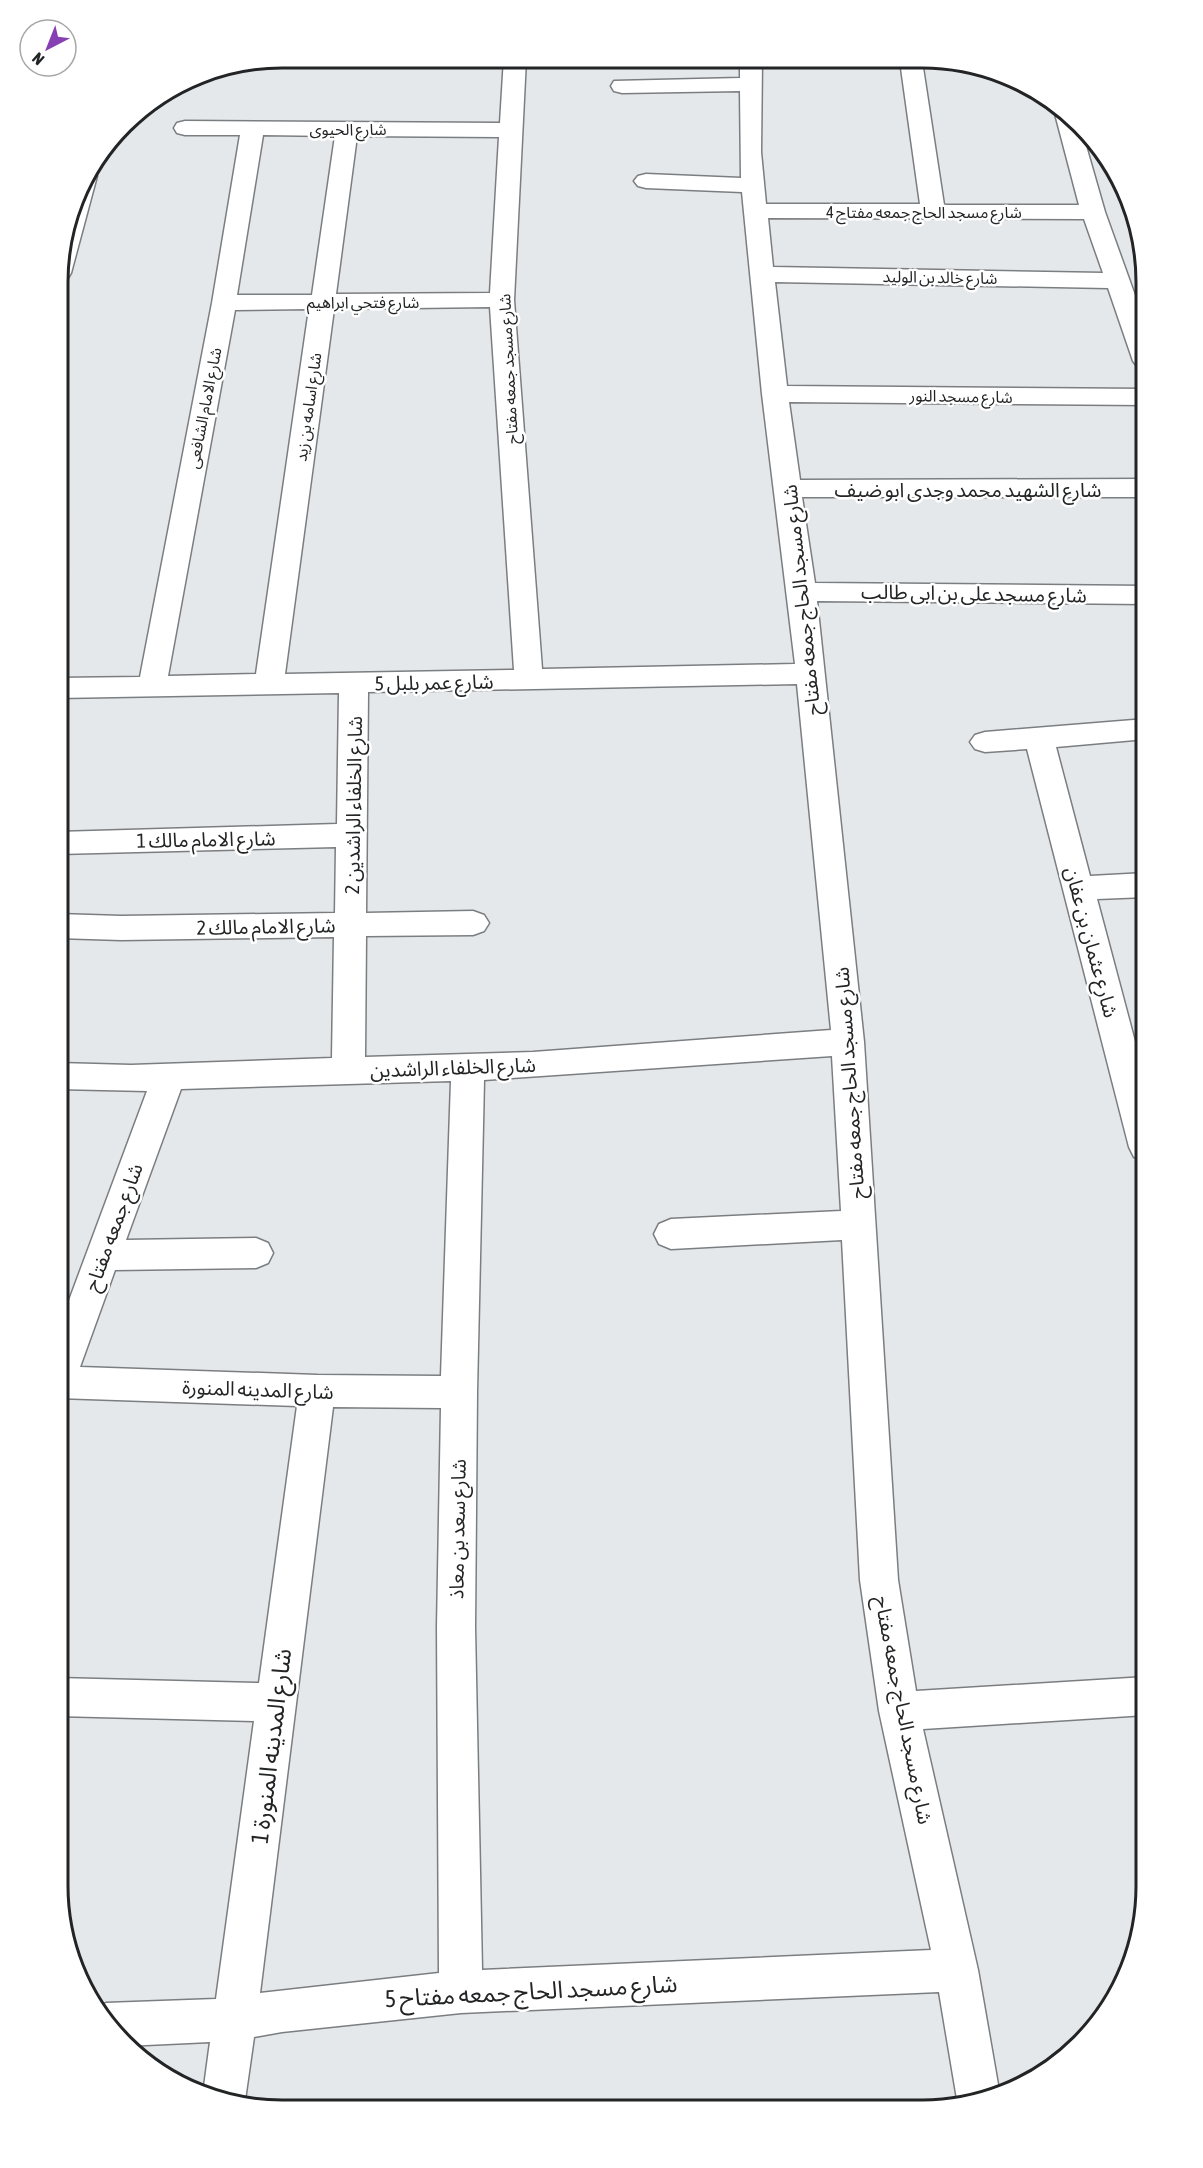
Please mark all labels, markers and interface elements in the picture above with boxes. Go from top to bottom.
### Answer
north arrow [18,18,78,78]
text: N [28,49,47,69]
street label: شارع الحيوى [309,120,387,142]
street label: شارع مسجد الحاج جمعه مفتاح 4 [826,203,1022,225]
street label: شارع خالد بن الوليد [882,267,997,291]
street label: شارع فتحي ابراهيم [307,293,419,315]
street label: شارع مسجد جمعه مفتاح [495,293,525,445]
street label: شارع الامام الشافعى [183,346,228,471]
street label: شارع اسامه بن زيد [291,351,329,463]
street label: شارع مسجد النور [908,386,1013,410]
street label: شارع الشهيد محمد وجدى ابو ضيف [835,478,1101,505]
street label: شارع مسجد الحاج جمعه مفتاح [777,483,829,717]
street label: شارع مسجد على بن ابى طالب [861,580,1087,610]
street label: شارع عمر بلبل 5 [374,669,494,699]
street label: شارع الخلفاء الراشدين 2 [340,716,370,894]
street label: شارع الامام مالك 1 [136,826,276,856]
street label: شارع عثمان بن عفان [1057,864,1123,1021]
street label: شارع الامام مالك 2 [196,913,336,943]
street label: شارع مسجد الحاج جمعه مفتاح [829,966,873,1200]
street label: شارع الخلفاء الراشدين [370,1053,537,1085]
street label: شارع جمعه مفتاح [79,1160,151,1295]
street label: شارع المدينه المنورة [182,1375,334,1407]
street label: شارع سعد بن معاذ [444,1459,474,1599]
street label: شارع مسجد الحاج جمعه مفتاح [867,1594,937,1827]
street label: شارع المدينه المنورة 1 [246,1647,300,1846]
street label: شارع مسجد الحاج جمعه مفتاح 5 [384,1970,678,2016]

